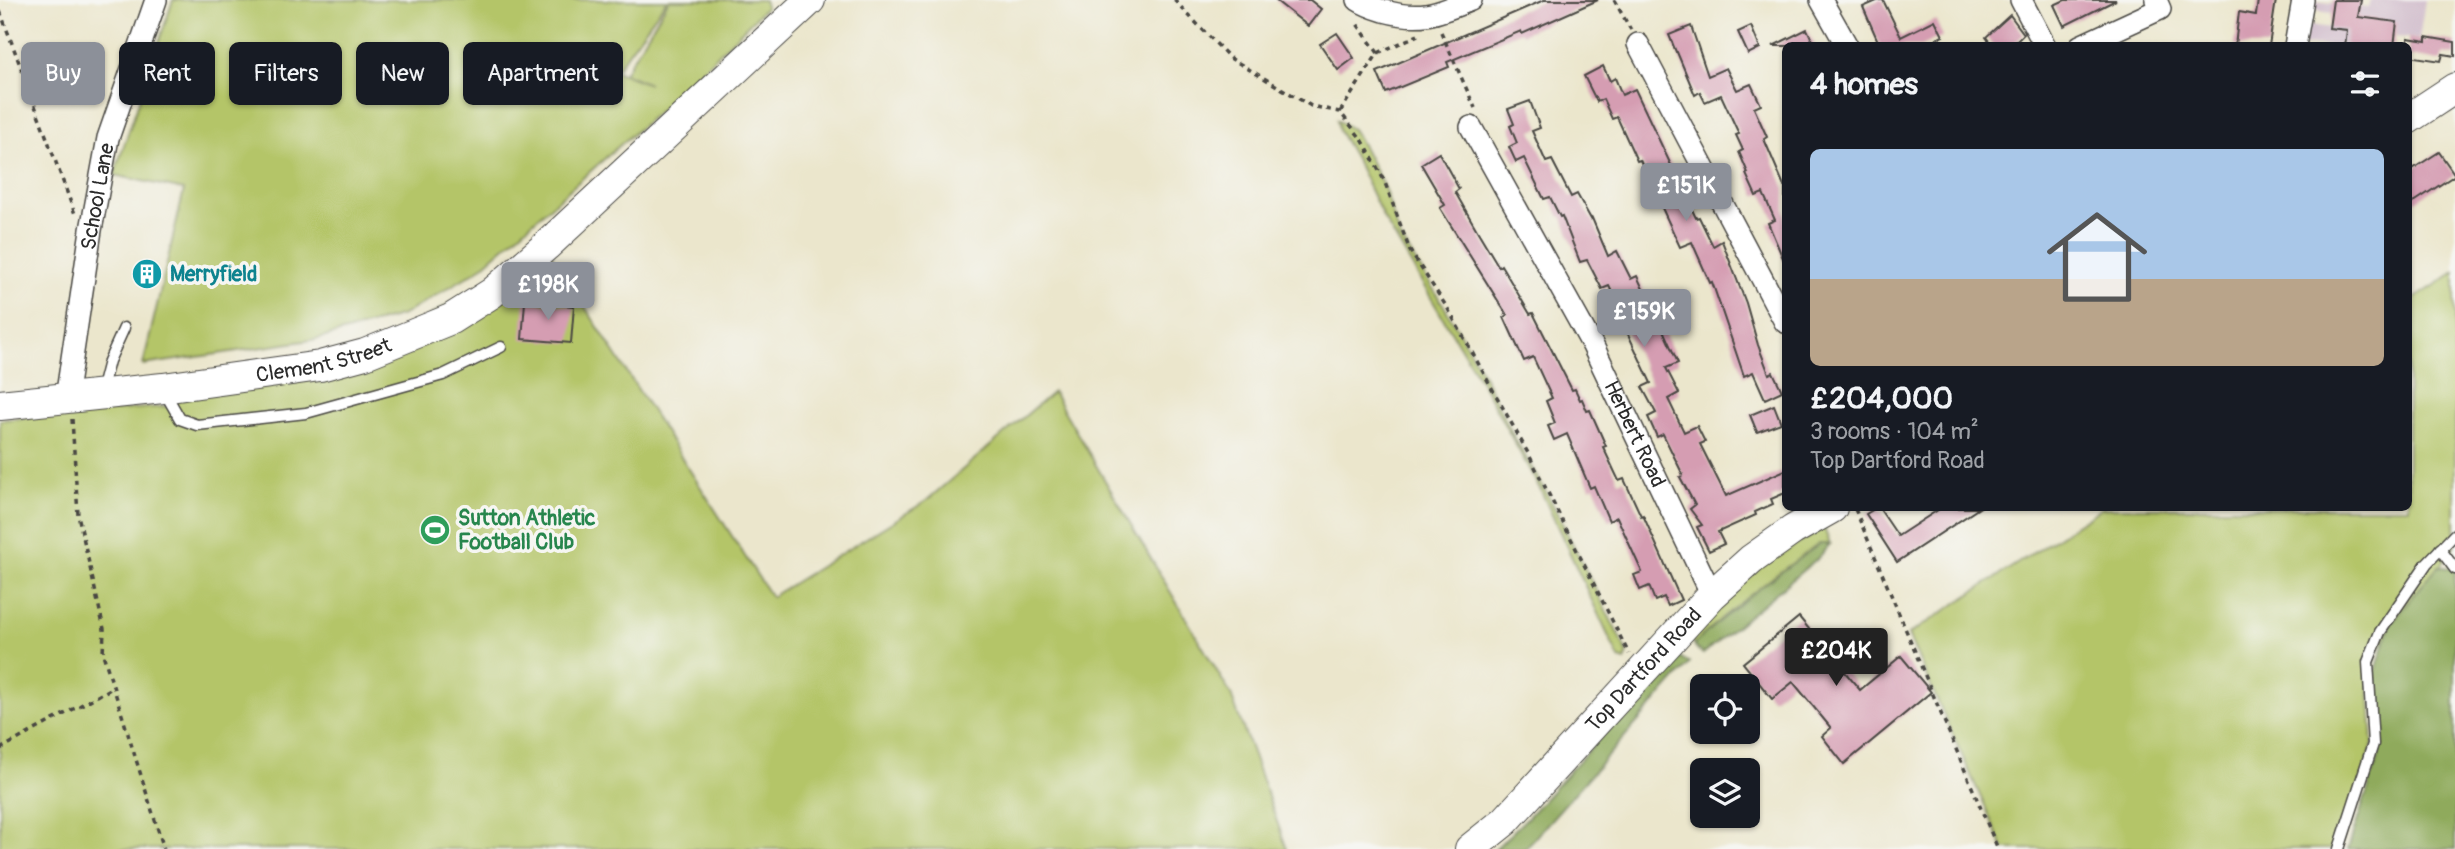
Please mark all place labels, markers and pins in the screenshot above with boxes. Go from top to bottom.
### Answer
pin: £151K [1637,164,1735,223]
building icon: Merryfield [130,257,164,291]
place label: Merryfield [170,261,257,288]
pin: £198K [499,262,597,322]
pin: £159K [1595,290,1693,349]
place label: Sutton Athletic Football Club [458,505,596,556]
sports icon: Sutton Athletic Football Club [418,513,452,547]
pin: £204K [1787,628,1885,688]

